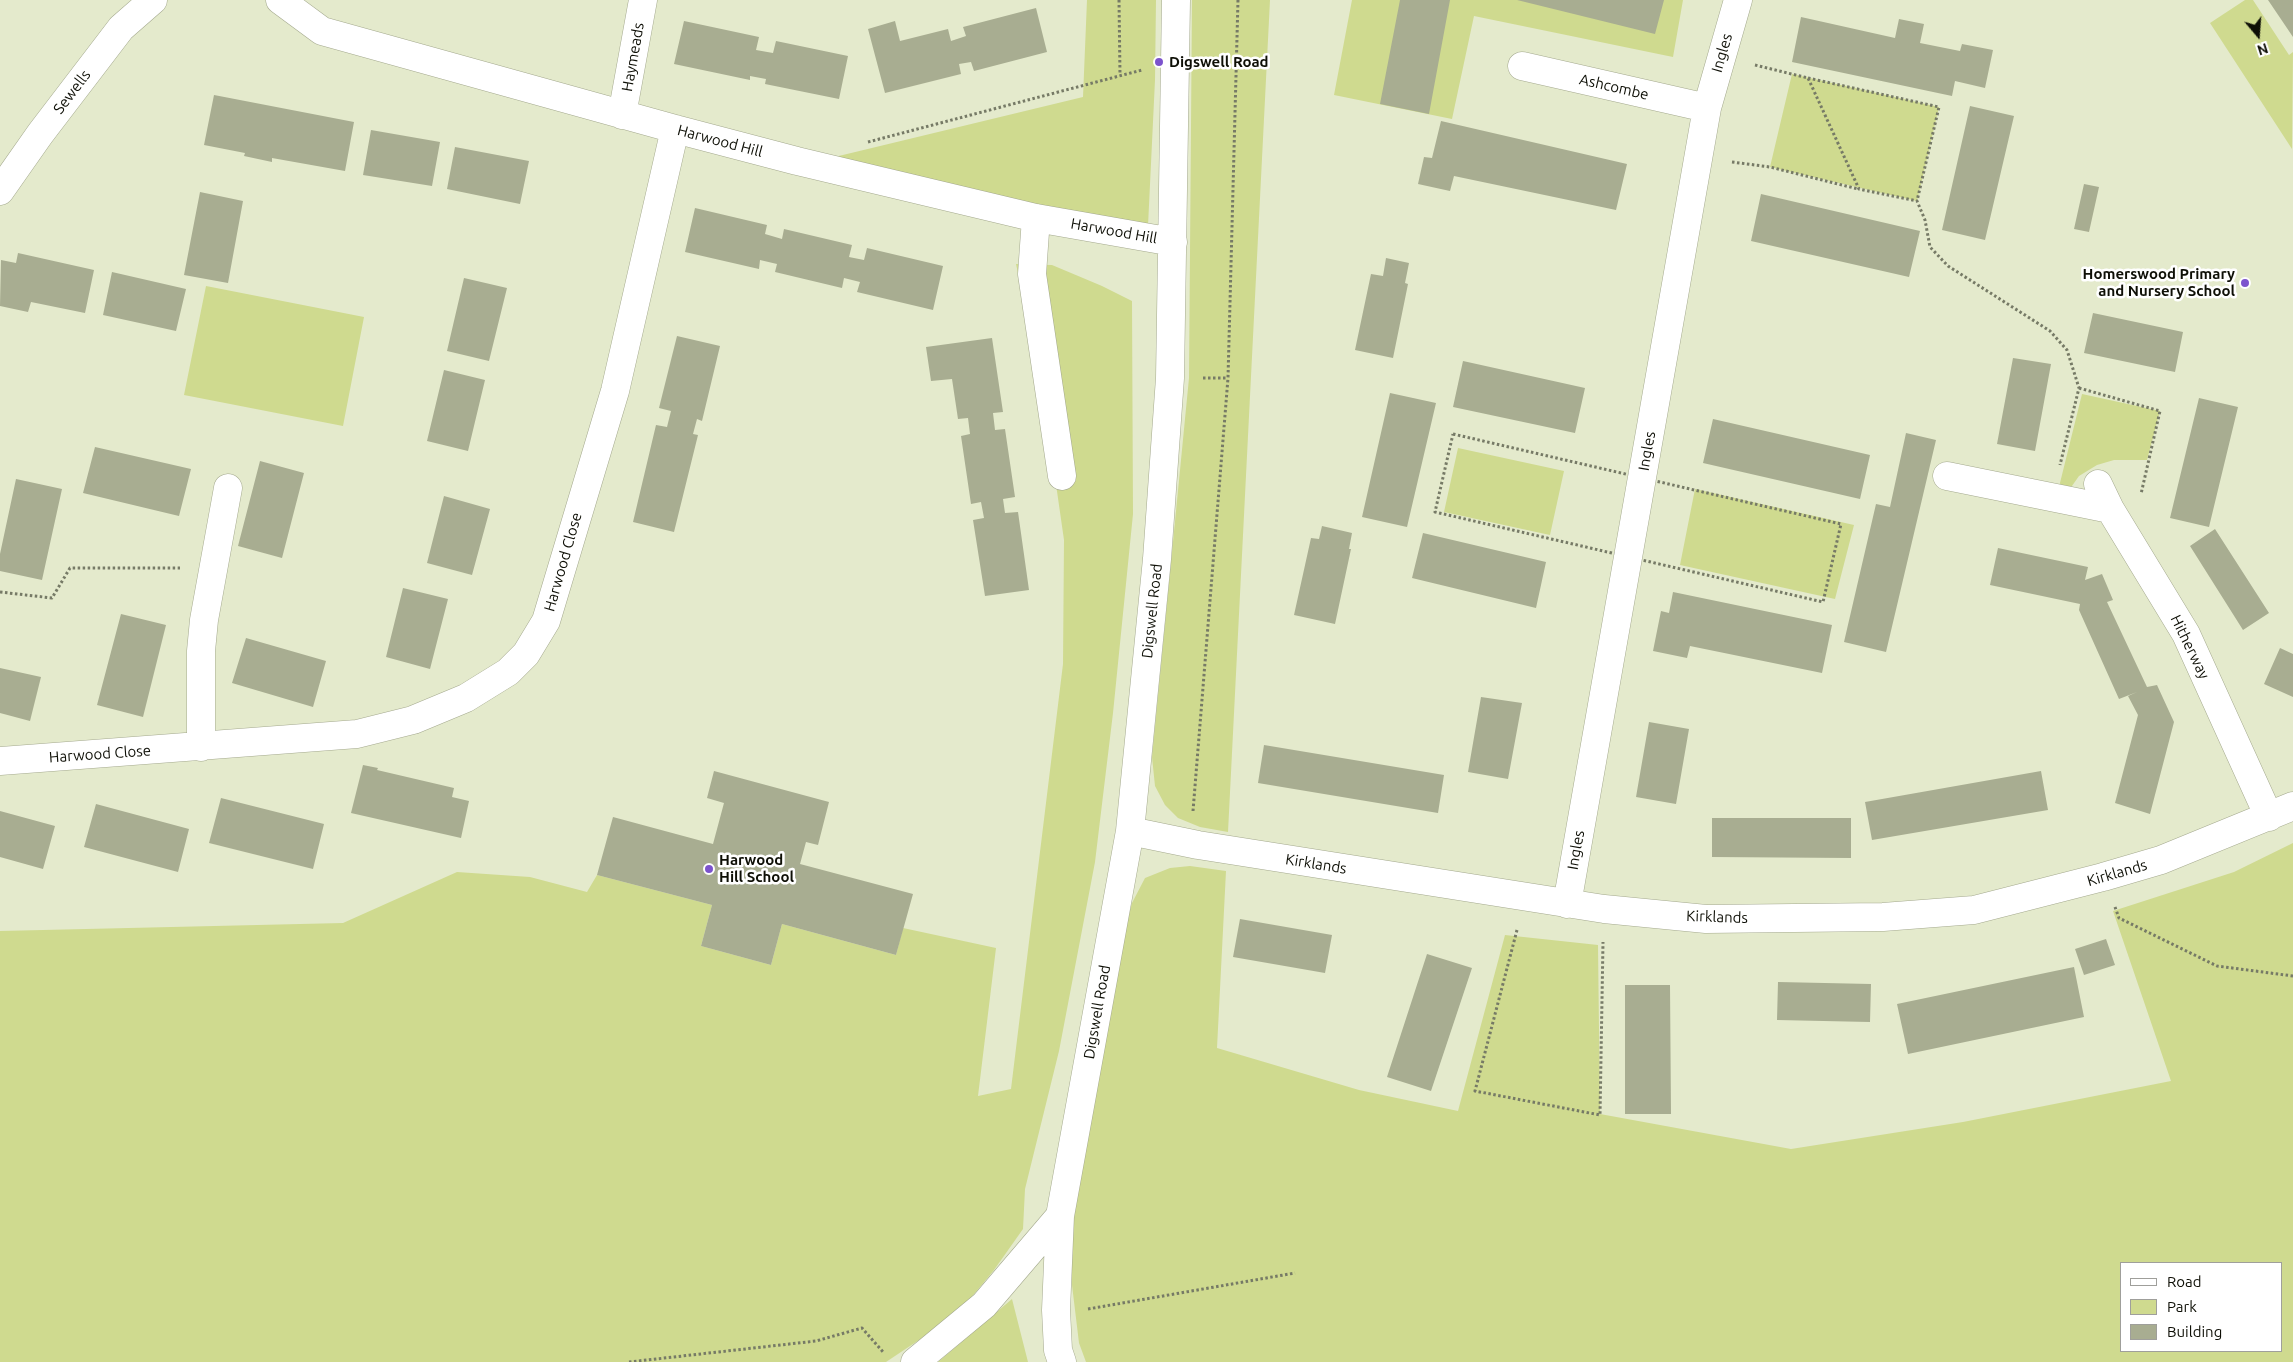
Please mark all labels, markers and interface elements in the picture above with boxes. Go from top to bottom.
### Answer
north arrow [2233,10,2283,60]
street label: Haymeads [618,21,648,93]
street label: Ingles [1708,31,1736,75]
text: N [2255,40,2270,58]
place label: Digswell Road [1169,53,1269,71]
marker: Digswell Road [1153,56,1165,68]
street label: Sewells [50,66,94,118]
street label: Ashcombe [1578,70,1650,104]
street label: Harwood Hill [675,121,765,161]
street label: Harwood Hill [1069,215,1159,247]
place label: Homerswood Primary and Nursery School [2083,265,2235,300]
marker: Homerswood Primary and Nursery School [2239,277,2251,289]
street label: Ingles [1635,430,1659,472]
street label: Harwood Close [540,510,586,614]
street label: Digswell Road [1138,563,1166,659]
street label: Hitherway [2167,612,2213,682]
street label: Harwood Close [48,741,152,767]
street label: Ingles [1564,829,1588,871]
street label: Kirklands [1284,850,1348,878]
place label: Harwood Hill School [719,851,794,886]
street label: Kirklands [2085,856,2149,890]
marker: Harwood Hill School [703,863,715,875]
street label: Kirklands [1686,907,1748,927]
street label: Digswell Road [1080,964,1114,1060]
legend [2120,1262,2283,1352]
text: Road [2167,1273,2202,1290]
text: Park [2167,1298,2197,1315]
text: Building [2167,1323,2222,1340]

